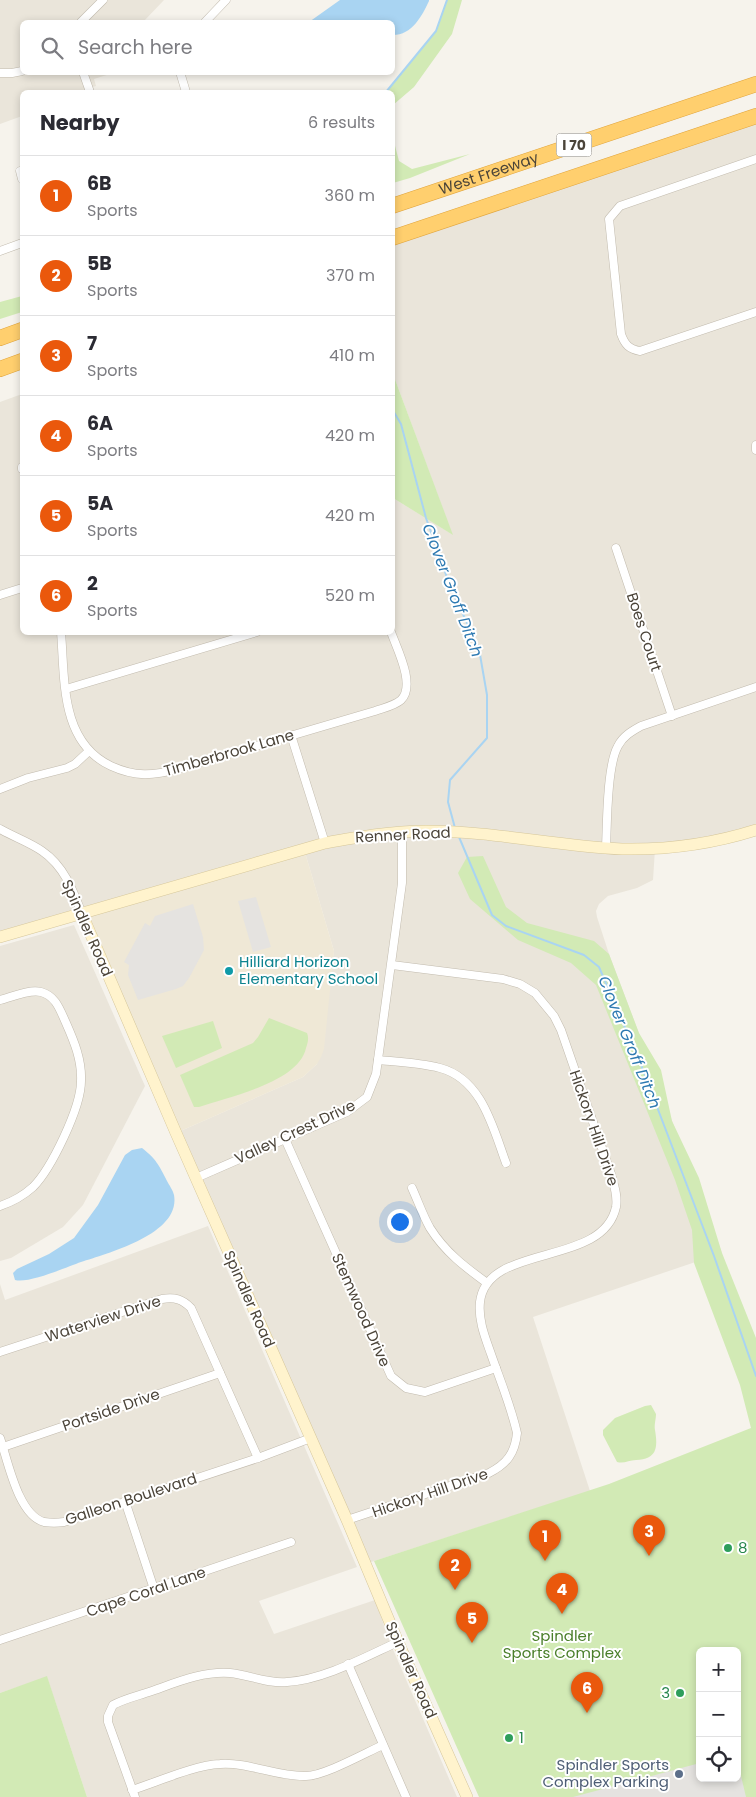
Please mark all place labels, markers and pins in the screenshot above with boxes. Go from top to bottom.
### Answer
place label: Hilliard Horizon Elementary School [239,951,378,989]
marker: Hilliard Horizon Elementary School [223,965,235,977]
pin: 3 [633,1515,665,1556]
pin: 1 [529,1520,561,1561]
place label: 8 [738,1537,747,1558]
marker: 8 [722,1542,734,1554]
pin: 2 [439,1549,471,1590]
pin: 4 [546,1573,578,1614]
pin: 5 [456,1602,488,1643]
pin: 6 [571,1672,603,1713]
place label: 3 [661,1682,670,1703]
marker: 3 [674,1687,686,1699]
place label: 1 [519,1727,524,1748]
marker: 1 [503,1732,515,1744]
place label: Spindler Sports Complex Parking [542,1754,669,1792]
marker: Spindler Sports Complex Parking [673,1768,685,1780]

